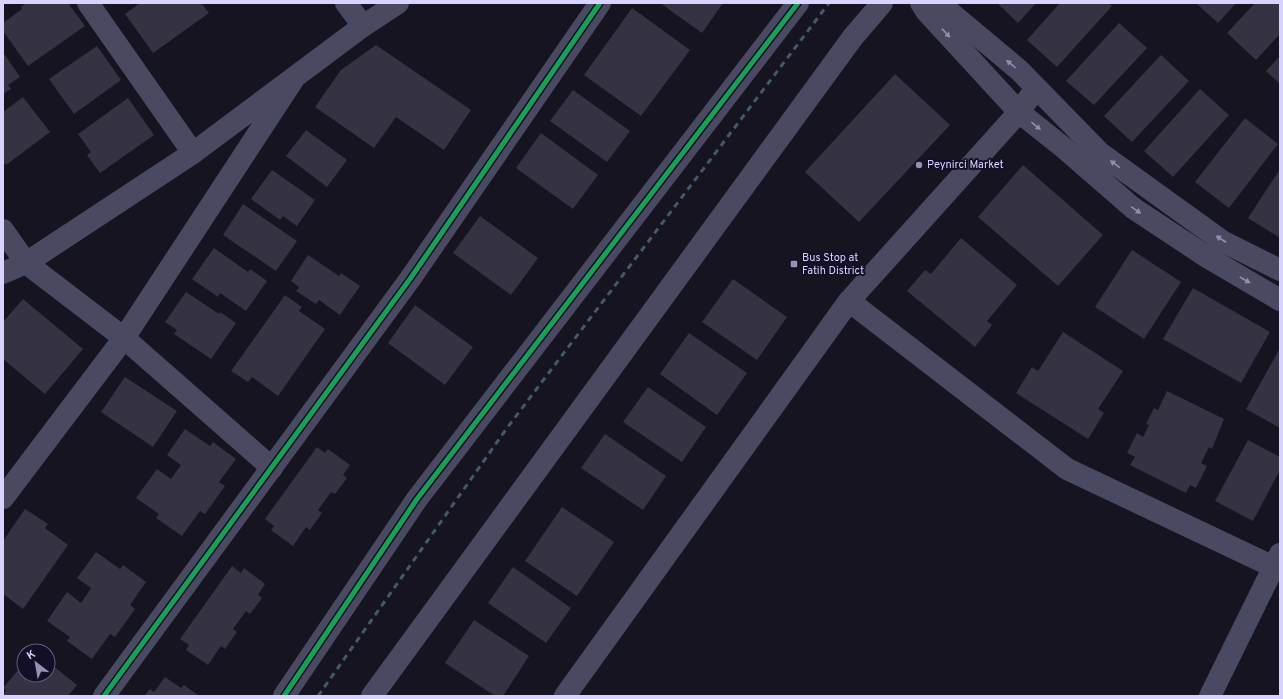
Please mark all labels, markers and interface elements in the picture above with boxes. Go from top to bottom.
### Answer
one-way arrow [941,28,951,38]
one-way arrow [1006,60,1017,69]
one-way arrow [1031,122,1042,130]
place label: Peynirci Market [927,158,1004,172]
marker: Peynirci Market [914,160,924,170]
one-way arrow [1110,160,1120,168]
one-way arrow [1130,206,1141,214]
one-way arrow [1215,236,1227,243]
place label: Bus Stop at Fatih District [802,251,864,278]
marker: Bus Stop at Fatih District [789,259,799,269]
one-way arrow [1239,276,1251,283]
north arrow [16,643,56,683]
text: K [24,647,38,663]

